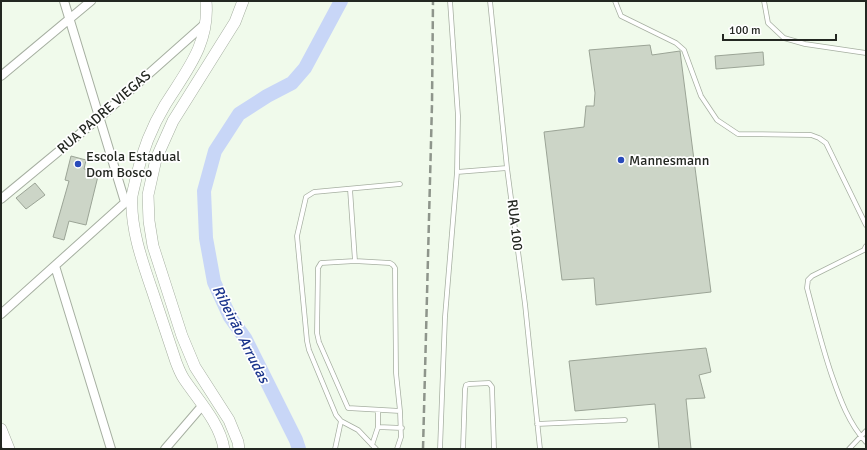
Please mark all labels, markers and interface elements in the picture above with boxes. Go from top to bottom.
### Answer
scale bar [723,16,836,42]
text: 100 m [729,23,761,38]
street label: RUA PADRE VIEGAS [54,67,154,157]
place label: Escola Estadual Dom Bosco [86,148,180,181]
place label: Mannesmann [629,152,709,169]
marker: Mannesmann [616,155,626,165]
marker: Escola Estadual Dom Bosco [73,159,83,169]
street label: RUA 100 [503,198,527,252]
water label: Ribeirão Arrudas [209,282,274,387]

